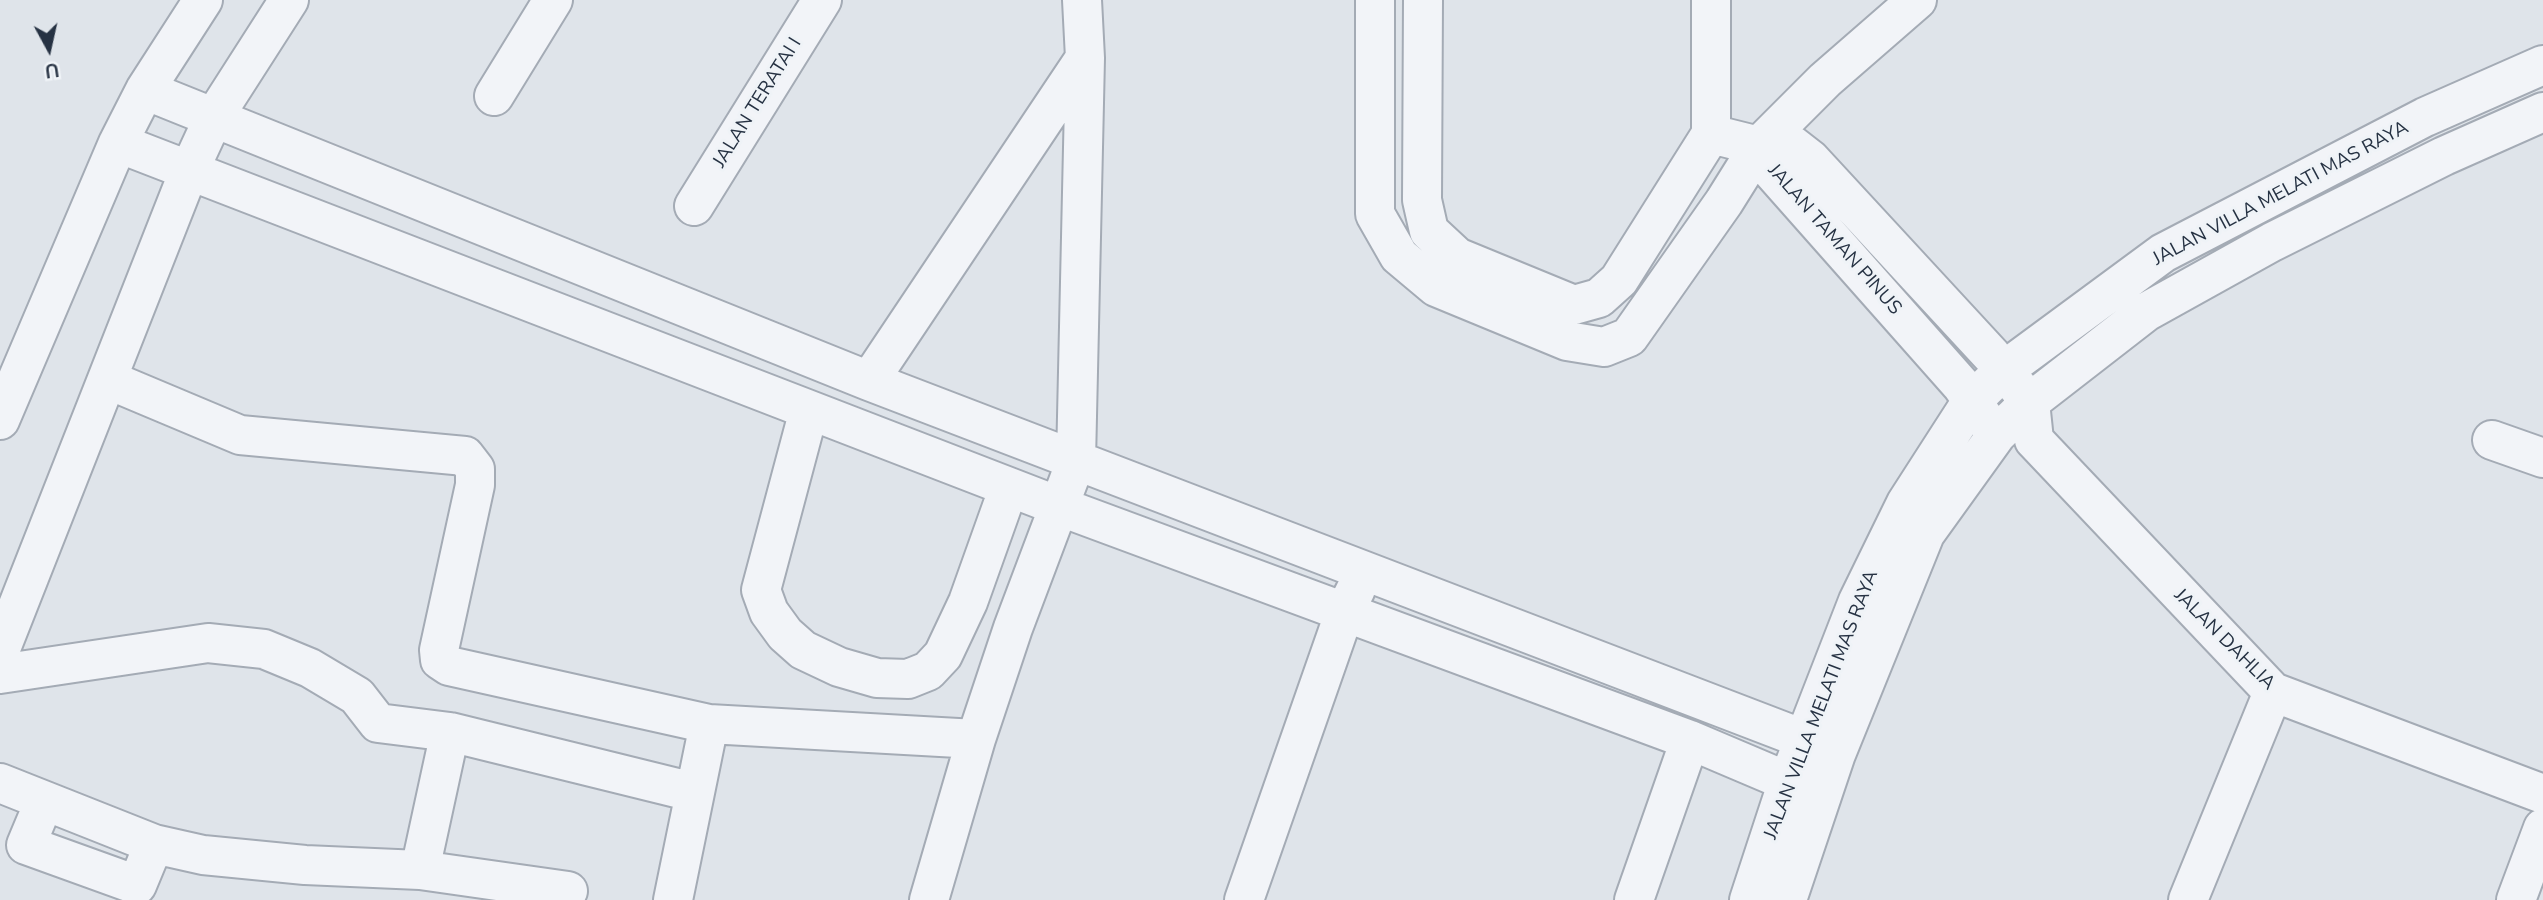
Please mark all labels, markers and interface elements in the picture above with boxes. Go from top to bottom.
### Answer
north arrow [14,14,84,84]
street label: JALAN TERATAI I [709,34,807,172]
text: U [43,56,61,84]
street label: JALAN VILLA MELATI MAS RAYA [2149,117,2413,271]
street label: JALAN TAMAN PINUS [1762,160,1906,320]
street label: JALAN VILLA MELATI MAS RAYA [1760,567,1884,843]
street label: JALAN DAHLIA [2169,585,2279,695]

